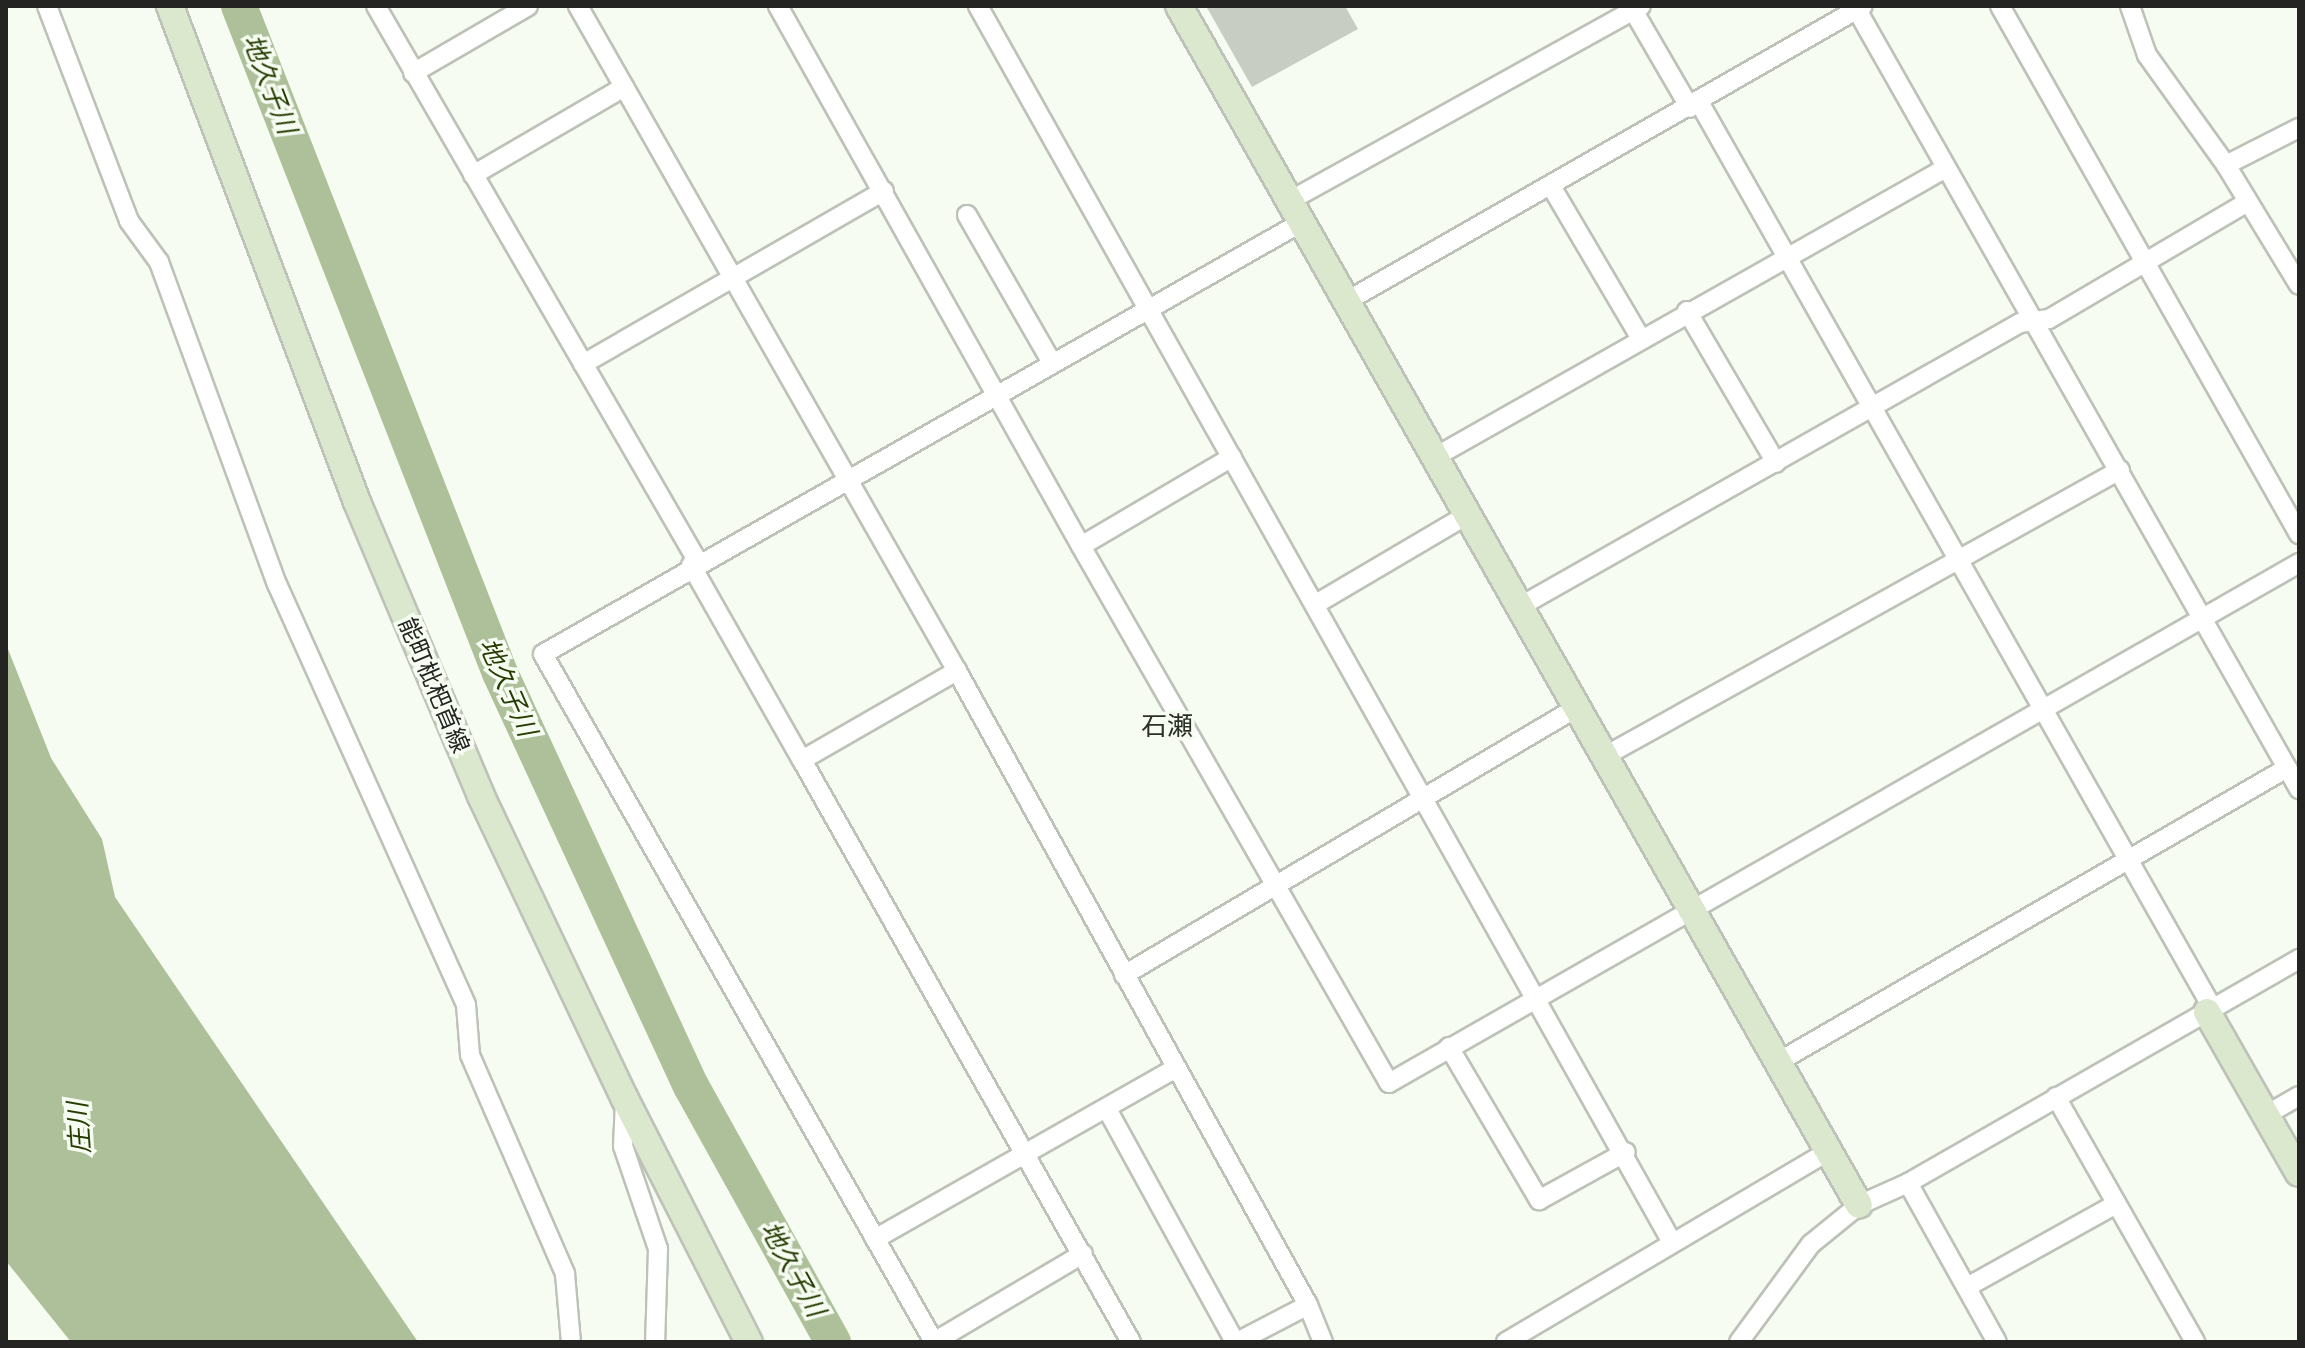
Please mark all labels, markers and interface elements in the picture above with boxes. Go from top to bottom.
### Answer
water label: 地久子川 [237,30,303,138]
street label: 能町枇杷首線 [393,613,475,757]
water label: 地久子川 [473,633,543,741]
district label: 石瀬 [1141,710,1193,742]
water label: 庄川 [62,1101,96,1155]
water label: 地久子川 [754,1216,832,1322]

